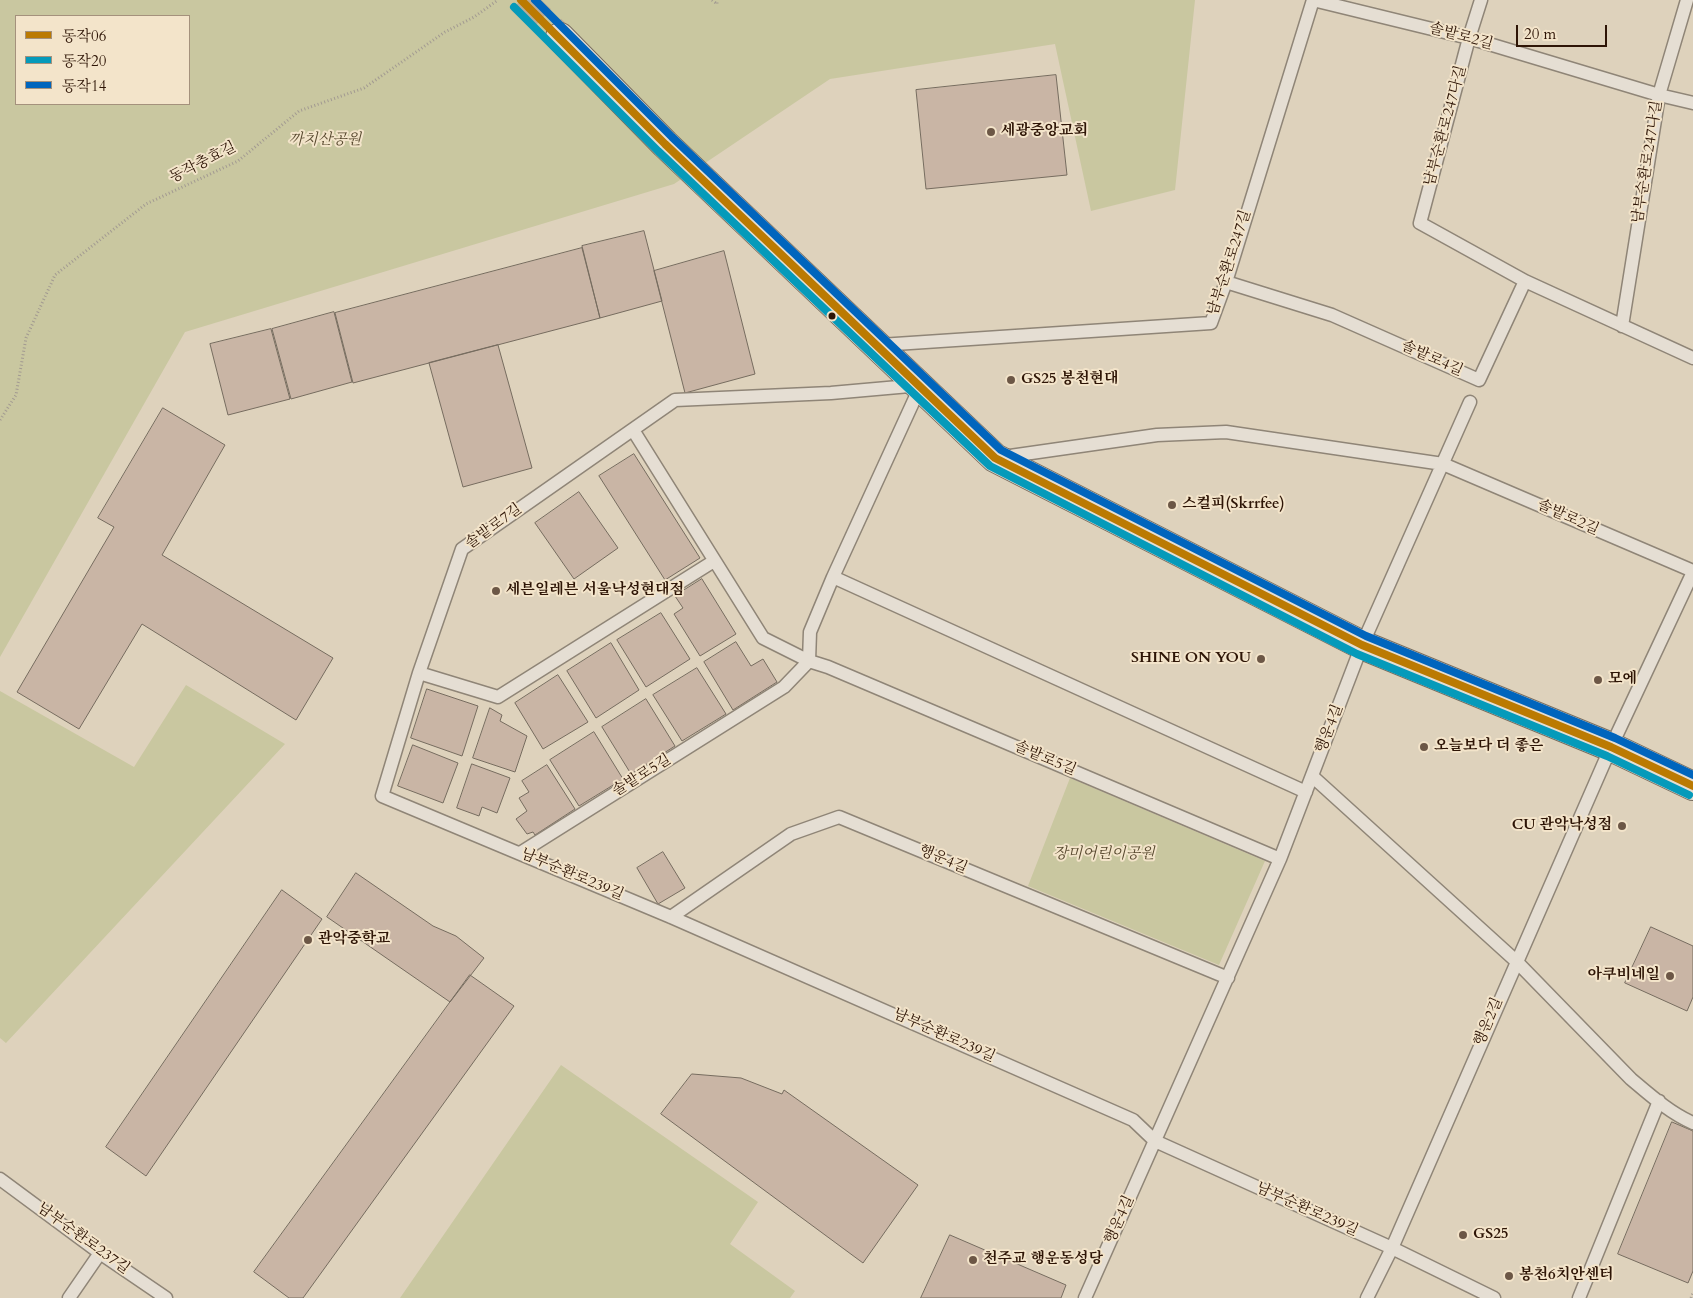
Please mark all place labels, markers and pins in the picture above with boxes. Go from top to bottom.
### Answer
place label: 세광중앙교회 [1001,123,1088,141]
marker: 세광중앙교회 [985,126,997,138]
unlabelled marker [827,311,837,321]
place label: GS25 봉천현대 [1021,371,1119,389]
marker: GS25 봉천현대 [1005,374,1017,386]
place label: 스컬피(Skrrfee) [1182,496,1284,514]
marker: 스컬피(Skrrfee) [1166,499,1178,511]
place label: 세븐일레븐 서울낙성현대점 [506,582,684,600]
marker: 세븐일레븐 서울낙성현대점 [490,585,502,597]
place label: SHINE ON YOU [1131,650,1251,668]
marker: SHINE ON YOU [1255,653,1267,665]
place label: 모에 [1608,671,1637,689]
marker: 모에 [1592,674,1604,686]
place label: 오늘보다 더 좋은 [1434,738,1543,756]
marker: 오늘보다 더 좋은 [1418,741,1430,753]
place label: CU 관악낙성점 [1512,817,1612,835]
marker: CU 관악낙성점 [1616,820,1628,832]
place label: 관악중학교 [318,931,390,949]
marker: 관악중학교 [302,934,314,946]
place label: 아쿠비네일 [1588,967,1660,985]
marker: 아쿠비네일 [1664,970,1676,982]
place label: GS25 [1473,1226,1509,1244]
marker: GS25 [1457,1229,1469,1241]
place label: 천주교 행운동성당 [983,1251,1103,1269]
marker: 천주교 행운동성당 [967,1254,979,1266]
place label: 봉천6치안센터 [1519,1267,1614,1285]
marker: 봉천6치안센터 [1503,1270,1515,1282]

